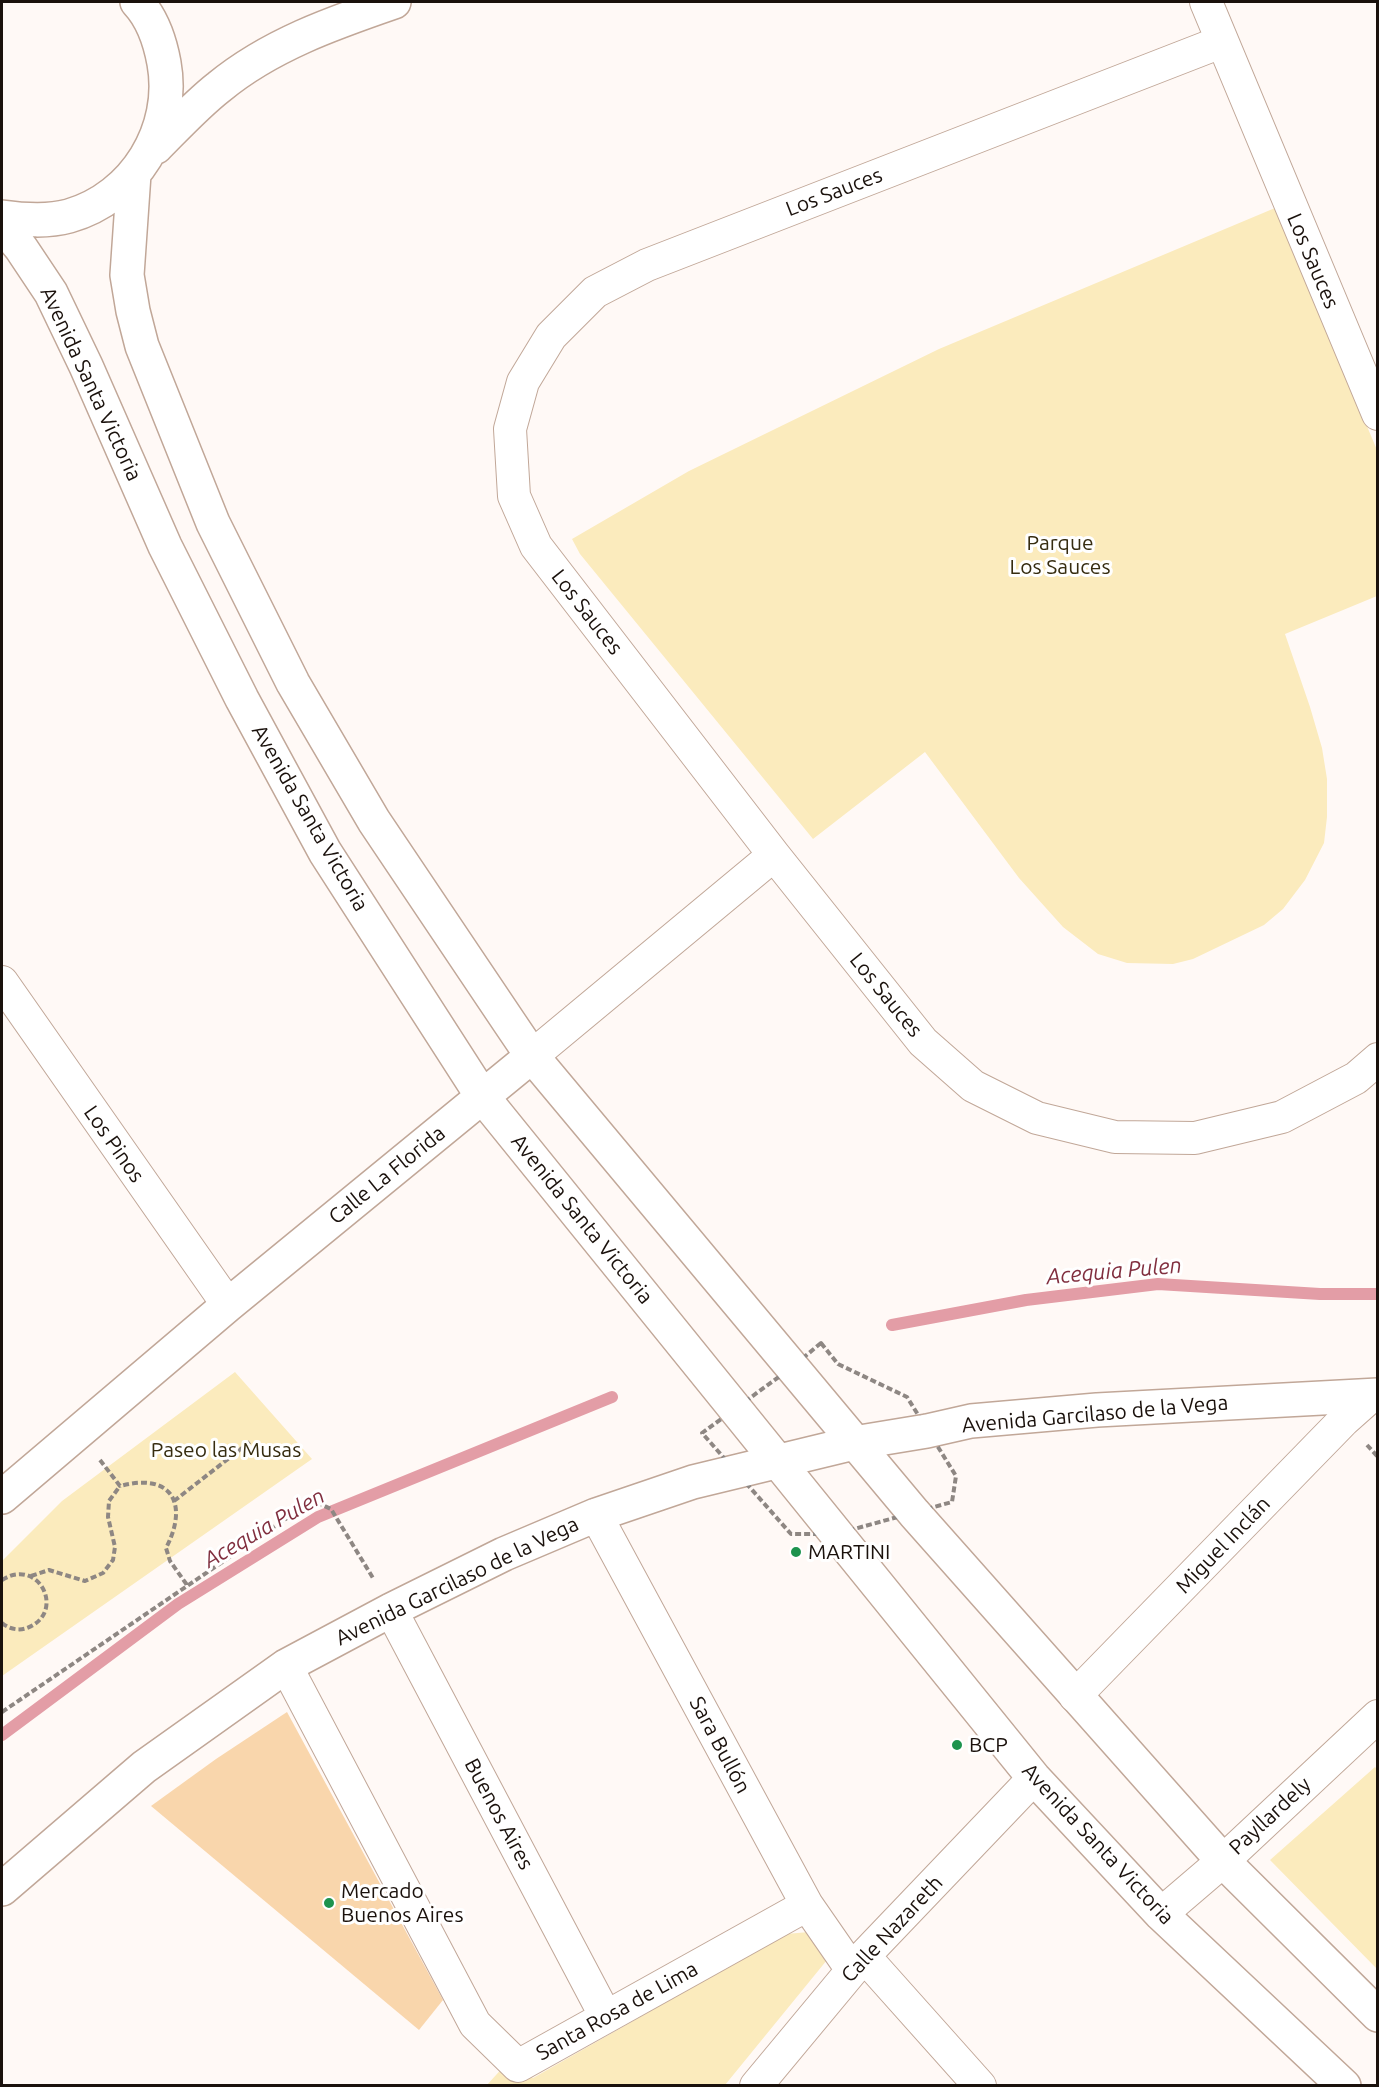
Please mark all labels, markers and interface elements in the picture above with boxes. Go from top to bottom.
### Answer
street label: Los Sauces [782,162,886,222]
street label: Los Sauces [1282,210,1344,312]
street label: Avenida Santa Victoria [35,283,147,485]
park label: Parque Los Sauces [1009,530,1111,580]
street label: Los Sauces [546,564,628,660]
street label: Avenida Santa Victoria [246,720,374,916]
street label: Los Sauces [844,948,928,1042]
street label: Los Pinos [78,1101,150,1187]
street label: Calle La Florida [324,1120,450,1230]
street label: Avenida Santa Victoria [506,1129,658,1309]
water label: Acequia Pulen [1045,1252,1183,1290]
street label: Avenida Garcilaso de la Vega [961,1390,1229,1438]
park label: Paseo las Musas [151,1437,301,1463]
water label: Acequia Pulen [199,1483,329,1573]
street label: Miguel Inclán [1171,1491,1275,1599]
street label: Avenida Garcilaso de la Vega [331,1511,583,1651]
place label: MARTINI [808,1539,890,1565]
marker: MARTINI [789,1545,803,1559]
street label: Sara Bullón [684,1692,756,1798]
place label: BCP [969,1732,1008,1758]
marker: BCP [950,1738,964,1752]
street label: Buenos Aires [459,1754,539,1874]
street label: Avenida Santa Victoria [1017,1758,1179,1930]
street label: Payllardely [1224,1772,1316,1860]
street label: Calle Nazareth [836,1870,948,1988]
place label: Mercado Buenos Aires [341,1878,464,1928]
marker: Mercado Buenos Aires [322,1896,336,1910]
street label: Santa Rosa de Lima [532,1956,702,2066]

